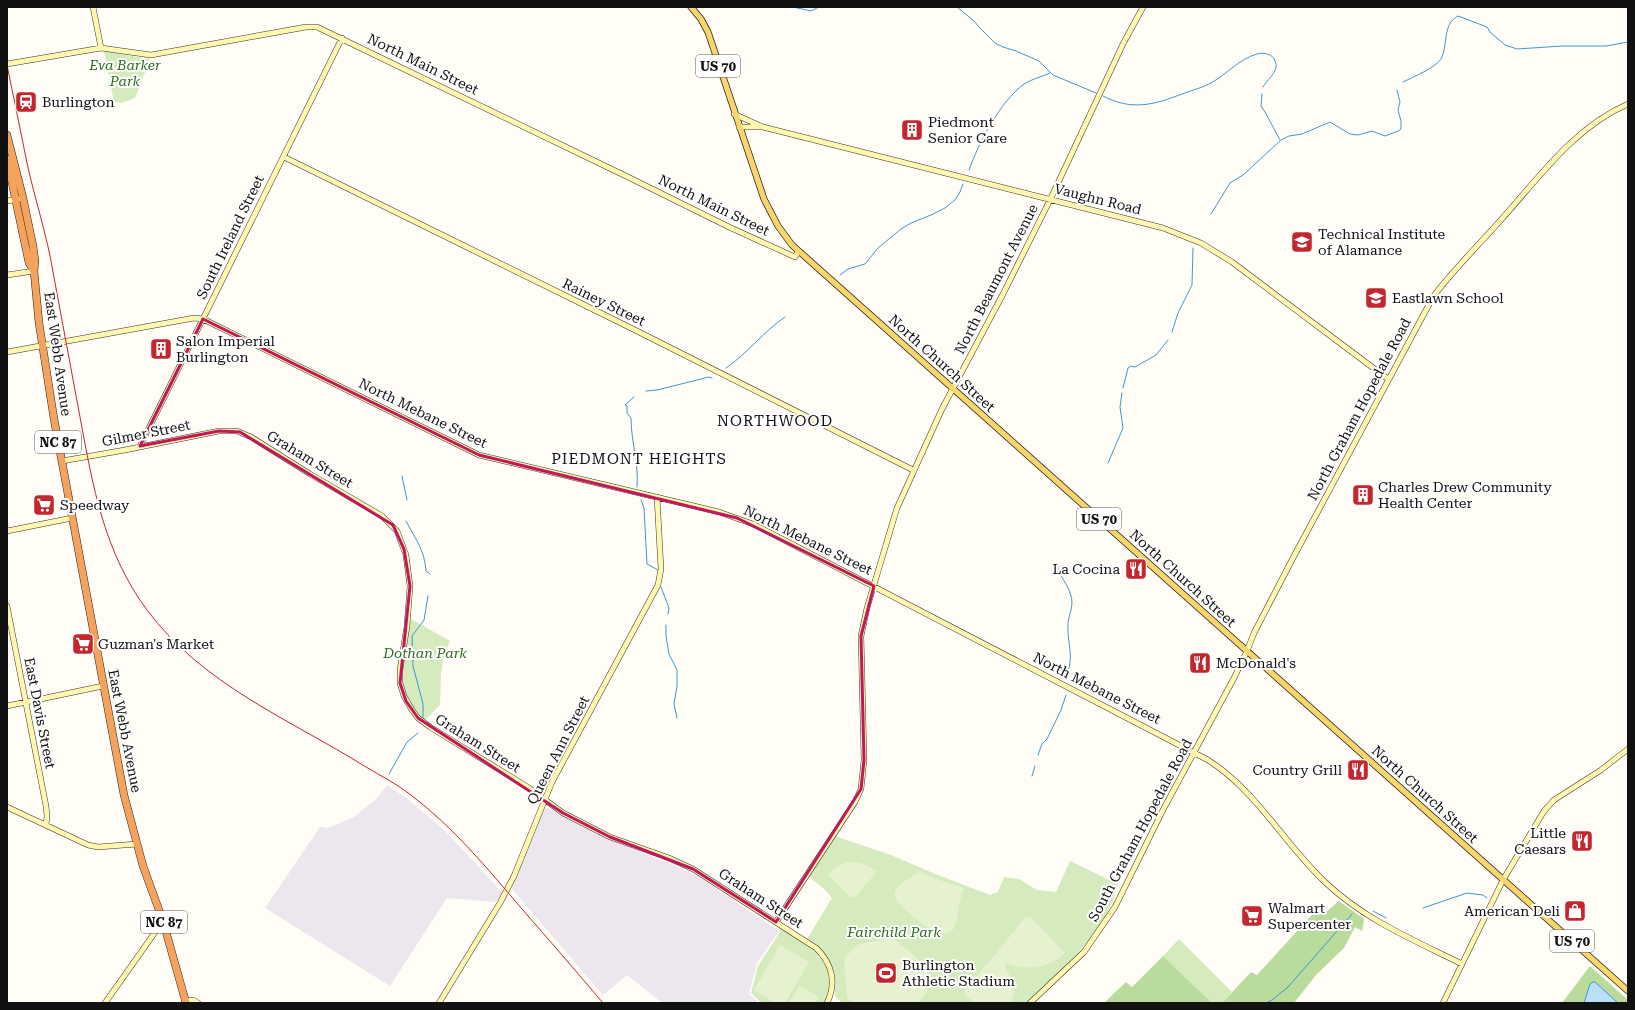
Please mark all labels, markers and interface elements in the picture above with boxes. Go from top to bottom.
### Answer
street label: North Main Street [365,30,481,98]
road number: US 70 [696,55,740,77]
park label: Eva Barker Park [88,57,161,89]
station icon: Burlington [13,89,39,115]
place label: Burlington [42,94,114,110]
place label: Piedmont Senior Care [928,114,1007,146]
building icon: Piedmont Senior Care [899,117,925,143]
street label: North Main Street [656,171,772,239]
street label: South Ireland Street [193,172,267,302]
street label: Vaughn Road [1053,180,1143,218]
street label: North Beaumont Avenue [951,201,1041,357]
place label: Technical Institute of Alamance [1318,226,1446,258]
school or university icon: Technical Institute of Alamance [1289,229,1315,255]
street label: Rainey Street [560,275,648,329]
school or university icon: Eastlawn School [1363,285,1389,311]
place label: Eastlawn School [1392,290,1504,306]
street label: East Webb Avenue [41,291,75,417]
street label: North Church Street [886,311,998,415]
street label: North Graham Hopedale Road [1304,315,1414,503]
place label: Salon Imperial Burlington [176,333,276,365]
building icon: Salon Imperial Burlington [148,336,174,362]
street label: North Mebane Street [356,375,490,451]
district label: NORTHWOOD [717,412,833,430]
street label: Gilmer Street [101,417,191,449]
street label: Graham Street [264,427,356,491]
road number: NC 87 [35,431,81,453]
district label: PIEDMONT HEIGHTS [551,450,727,468]
place label: Charles Drew Community Health Center [1378,479,1552,511]
building icon: Charles Drew Community Health Center [1350,482,1376,508]
supermarket icon: Speedway [31,492,57,518]
place label: Speedway [60,497,130,513]
street label: North Mebane Street [741,502,875,578]
road number: US 70 [1077,508,1121,530]
street label: North Church Street [1127,526,1239,630]
restaurant icon: La Cocina [1123,556,1149,582]
place label: La Cocina [1052,561,1120,577]
supermarket icon: Guzman's Market [70,631,96,657]
place label: Guzman's Market [98,636,214,652]
park label: Dothan Park [382,645,467,661]
street label: North Mebane Street [1031,649,1163,727]
restaurant icon: McDonald's [1187,650,1213,676]
place label: McDonald's [1216,655,1296,671]
street label: East Davis Street [21,656,59,770]
street label: East Webb Avenue [105,668,145,794]
street label: Queen Ann Street [524,693,592,807]
street label: Graham Street [433,710,523,776]
street label: South Graham Hopedale Road [1085,736,1195,924]
street label: North Church Street [1369,742,1481,846]
restaurant icon: Country Grill [1345,757,1371,783]
place label: Country Grill [1253,762,1343,778]
place label: Little Caesars [1514,825,1566,857]
restaurant icon: Little Caesars [1569,828,1595,854]
street label: Graham Street [716,865,806,931]
shop icon: American Deli [1562,898,1588,924]
place label: Walmart Supercenter [1268,900,1351,932]
supermarket icon: Walmart Supercenter [1239,903,1265,929]
place label: American Deli [1464,903,1561,919]
road number: NC 87 [141,911,187,933]
park label: Fairchild Park [846,924,941,940]
road number: US 70 [1550,930,1594,952]
place label: Burlington Athletic Stadium [902,957,1015,989]
sports icon: Burlington Athletic Stadium [873,960,899,986]

